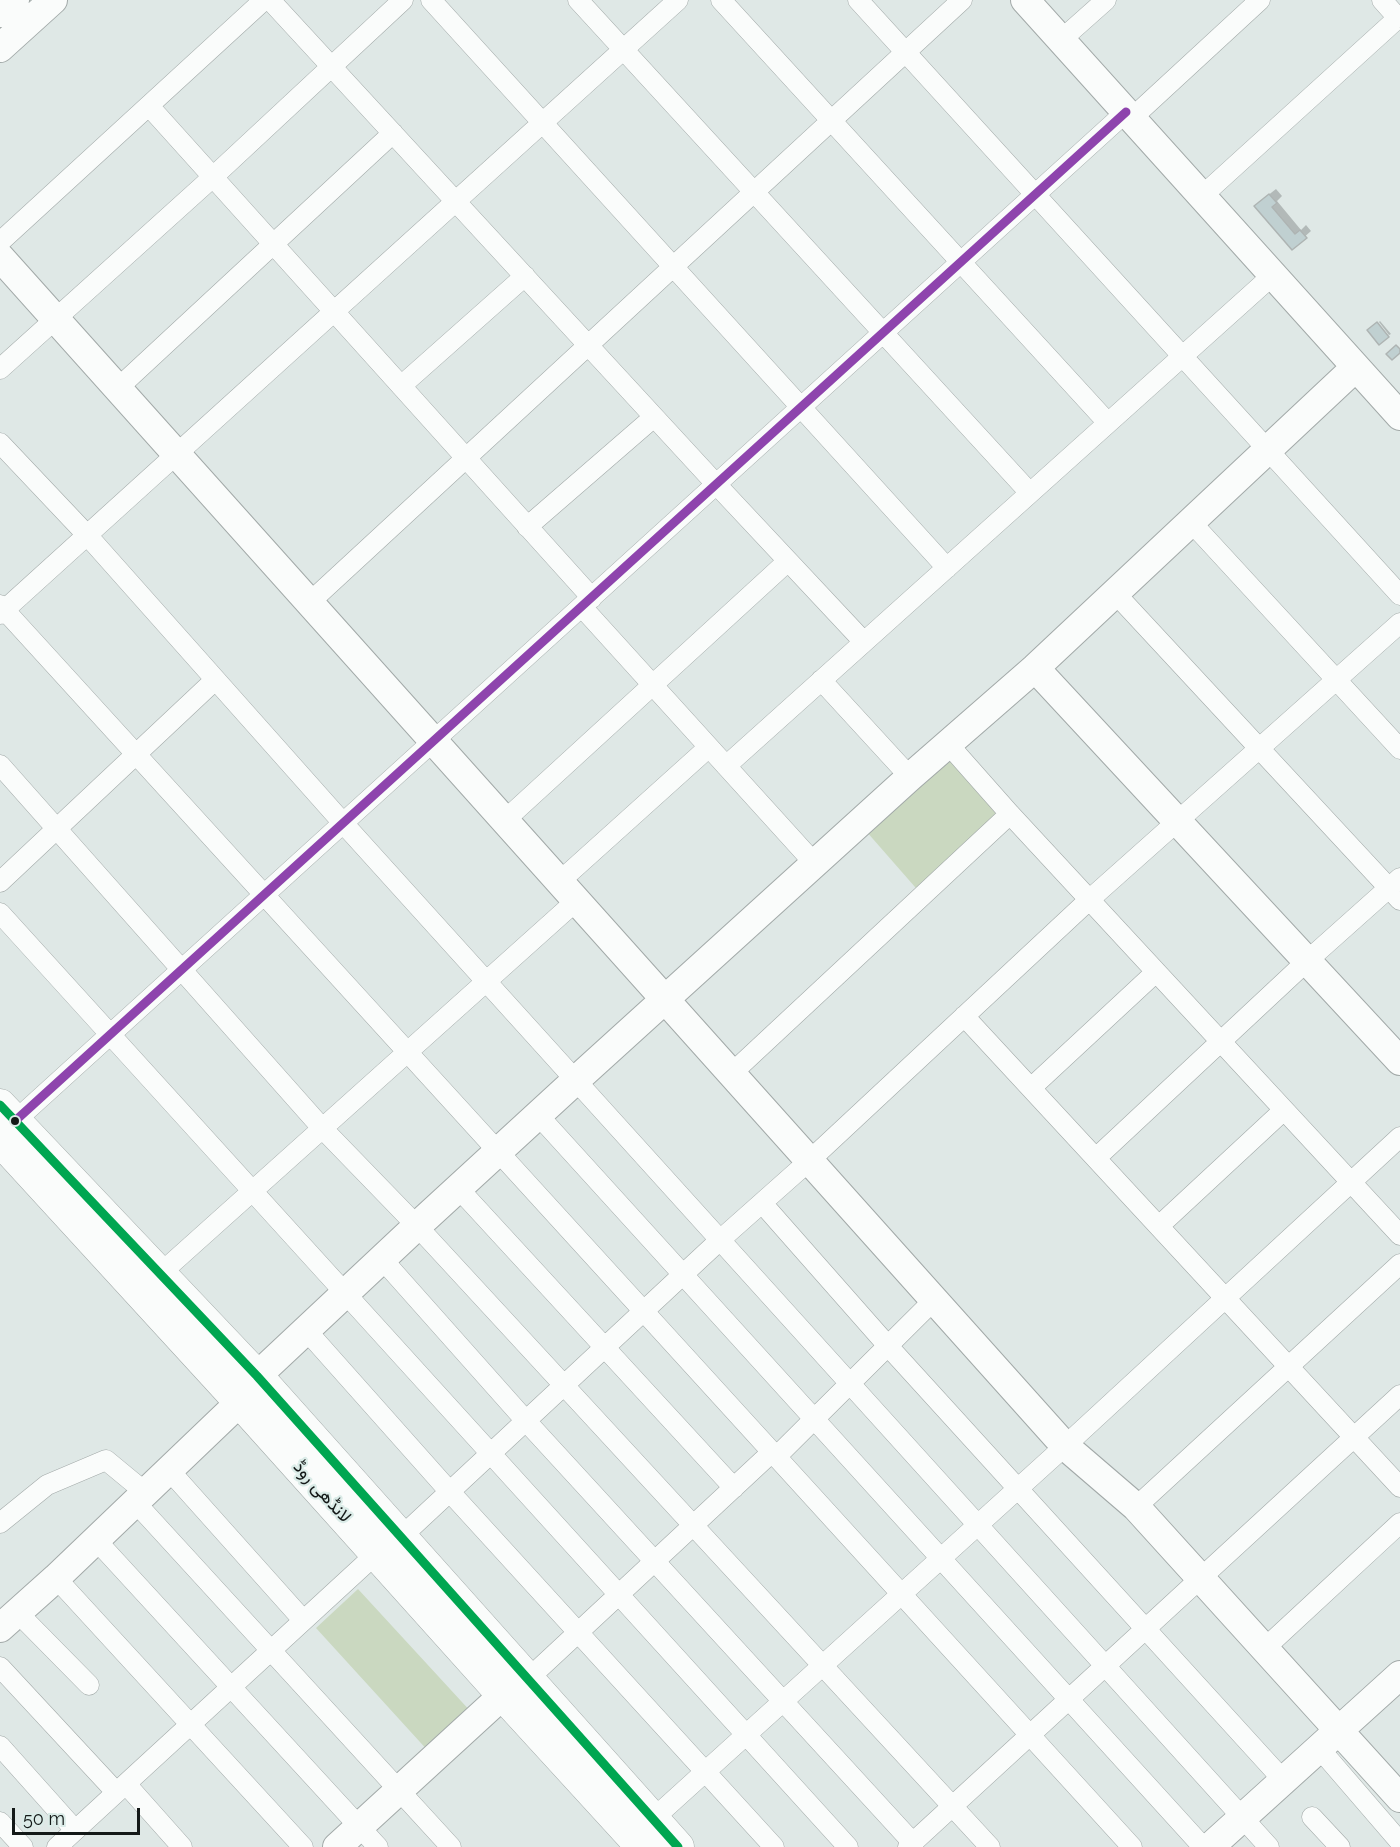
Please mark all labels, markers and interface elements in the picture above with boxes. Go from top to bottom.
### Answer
unlabelled marker [9,1115,21,1127]
street label: لانڈھی روڈ [288,1456,356,1528]
scale bar [15,1796,142,1834]
text: 50 m [23,1808,65,1829]

